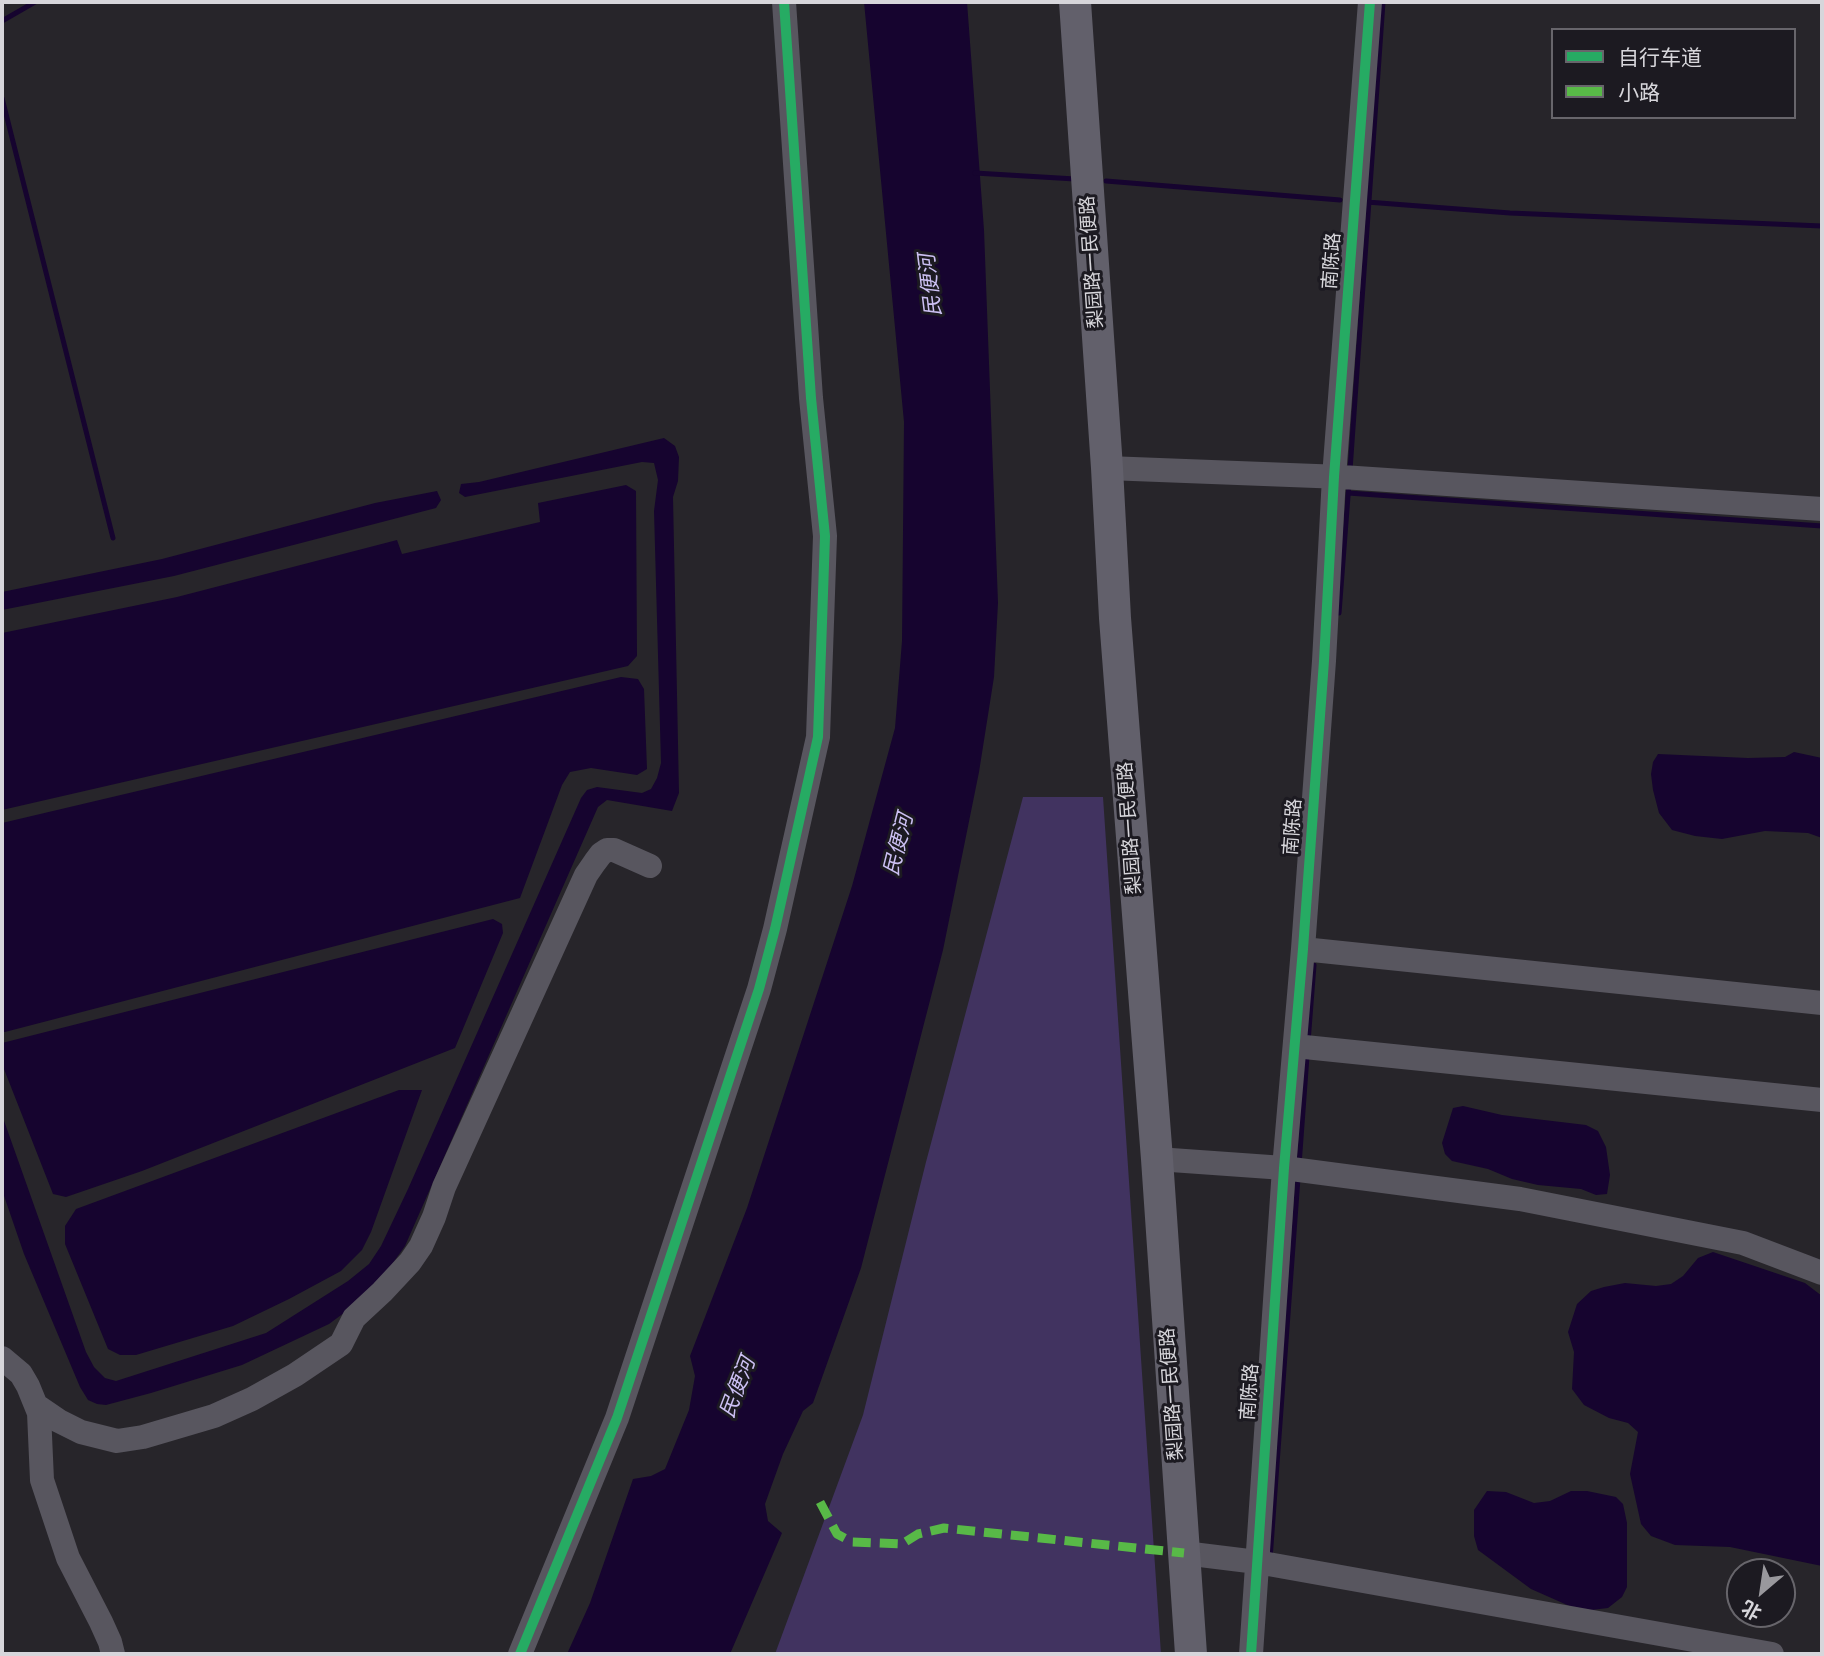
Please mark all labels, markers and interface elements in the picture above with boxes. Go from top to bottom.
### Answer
legend [1551,28,1796,119]
text: 自行车道 [1618,44,1702,72]
text: 小路 [1618,79,1660,107]
street label: 梨园路一民便路 [1077,195,1109,329]
street label: 南陈路 [1320,232,1346,290]
water label: 民便河 [916,252,948,318]
street label: 梨园路一民便路 [1115,761,1147,895]
street label: 南陈路 [1281,798,1307,856]
water label: 民便河 [880,811,920,879]
street label: 梨园路一民便路 [1157,1327,1189,1461]
water label: 民便河 [716,1354,762,1422]
street label: 南陈路 [1238,1363,1264,1421]
north arrow [1726,1558,1796,1628]
text: 北 [1737,1594,1766,1626]

